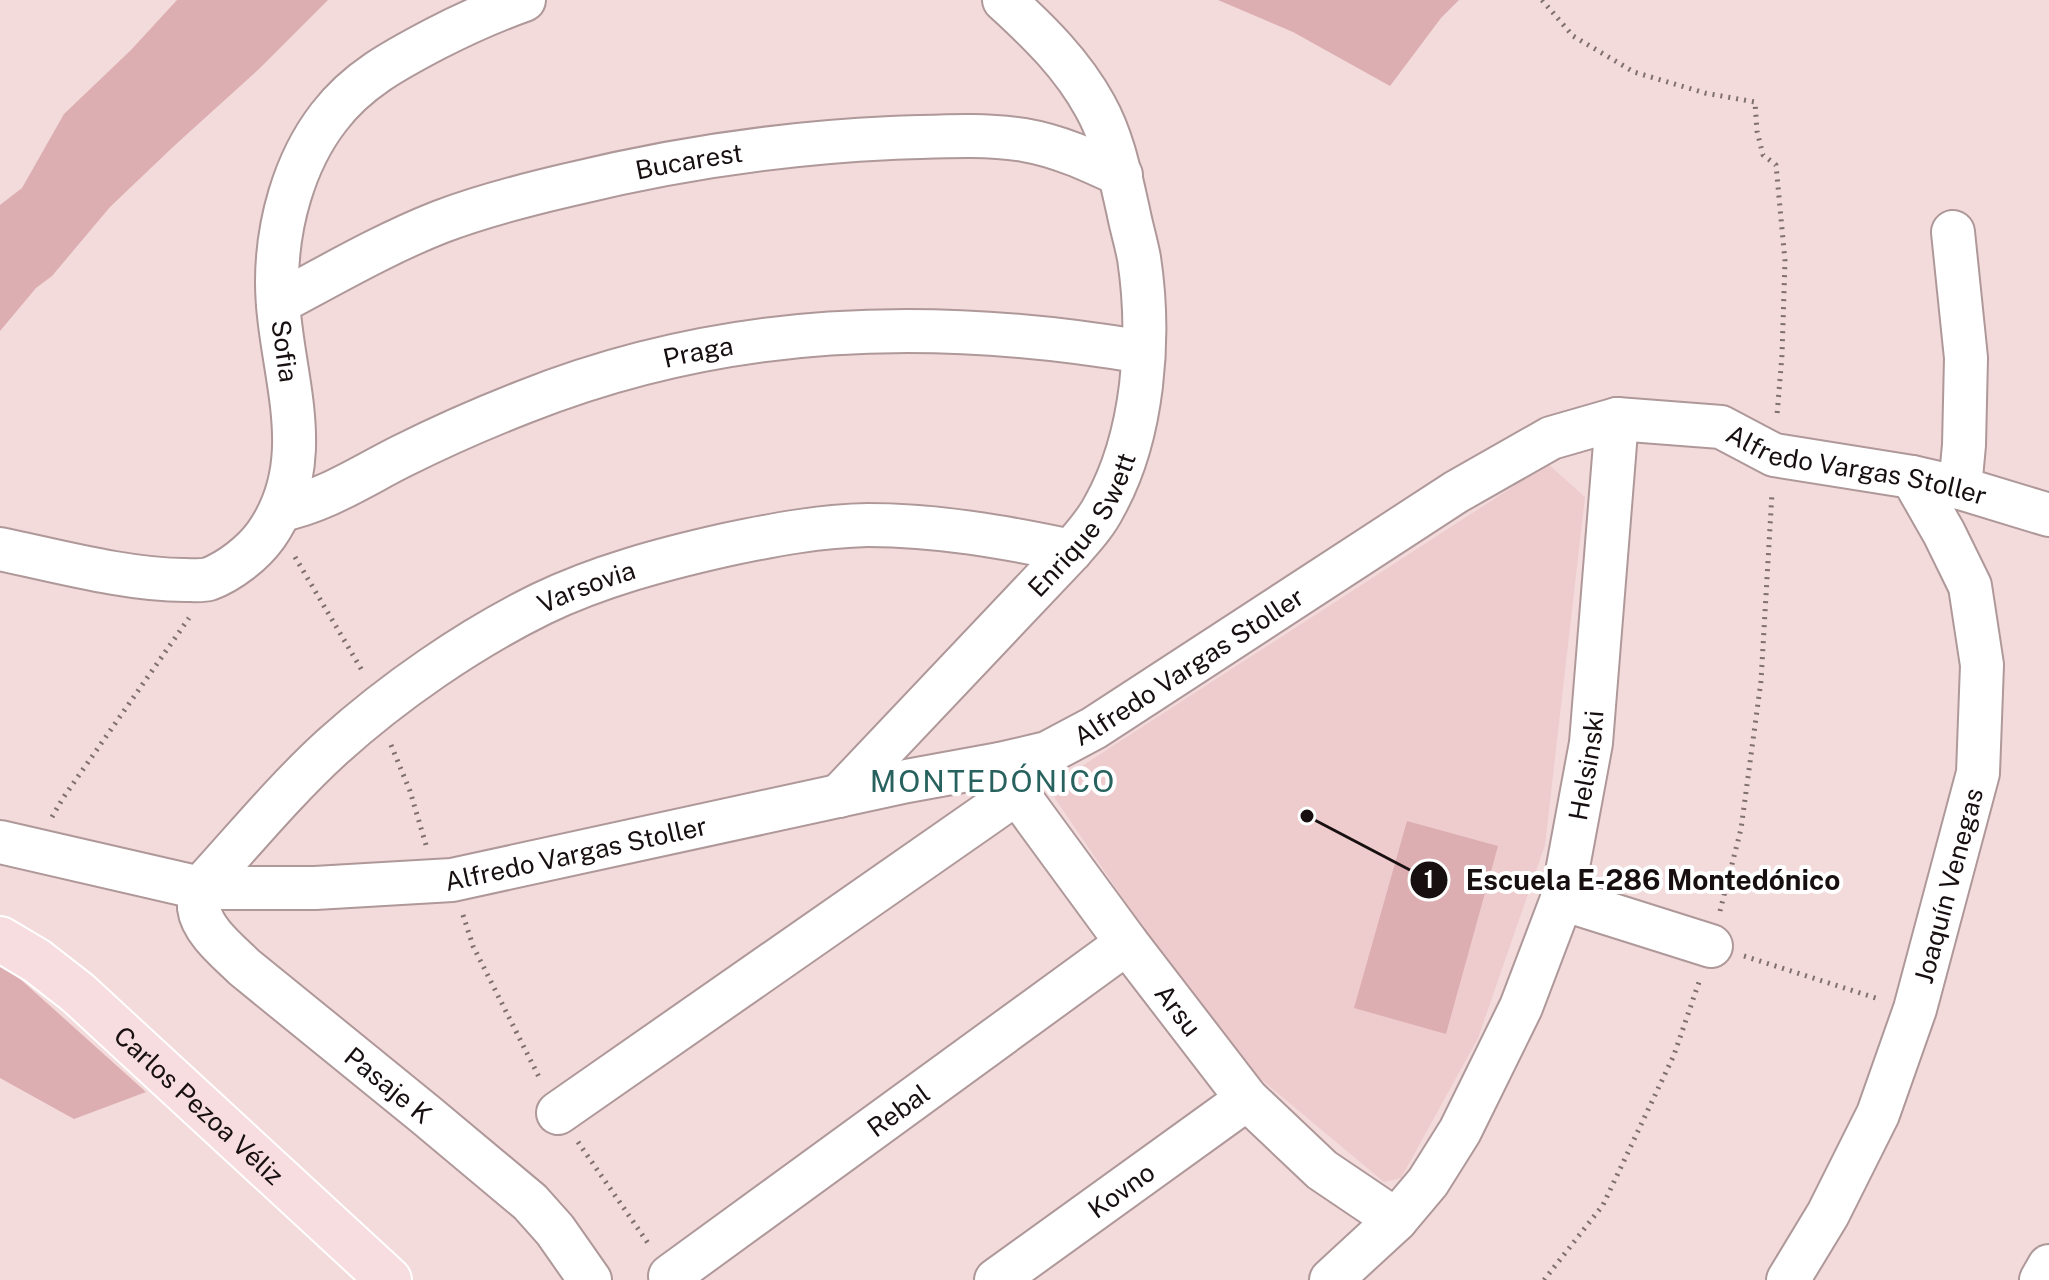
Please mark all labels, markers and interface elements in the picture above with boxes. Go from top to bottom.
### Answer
street label: Bucarest [632,136,745,185]
street label: Sofia [265,318,305,384]
street label: Praga [660,329,735,373]
street label: Alfredo Vargas Stoller [1721,417,1991,511]
street label: Enrique Swett [1021,449,1141,602]
street label: Varsovia [532,554,639,619]
street label: Alfredo Vargas Stoller [1068,580,1309,751]
street label: Helsinski [1561,709,1609,823]
district label: MONTEDÓNICO [870,763,1116,799]
street label: Joaquín Venegas [1907,785,1989,987]
street label: Alfredo Vargas Stoller [442,810,710,897]
callout: Escuela E-286 Montedónico [1409,854,1856,906]
text: Escuela E-286 Montedónico [1466,863,1840,896]
text: 1 [1424,865,1434,893]
street label: Arsu [1149,978,1208,1042]
street label: Carlos Pezoa Véliz [108,1019,290,1191]
street label: Pasaje K [339,1040,439,1129]
street label: Rebal [861,1077,935,1143]
street label: Kovno [1082,1156,1160,1224]

